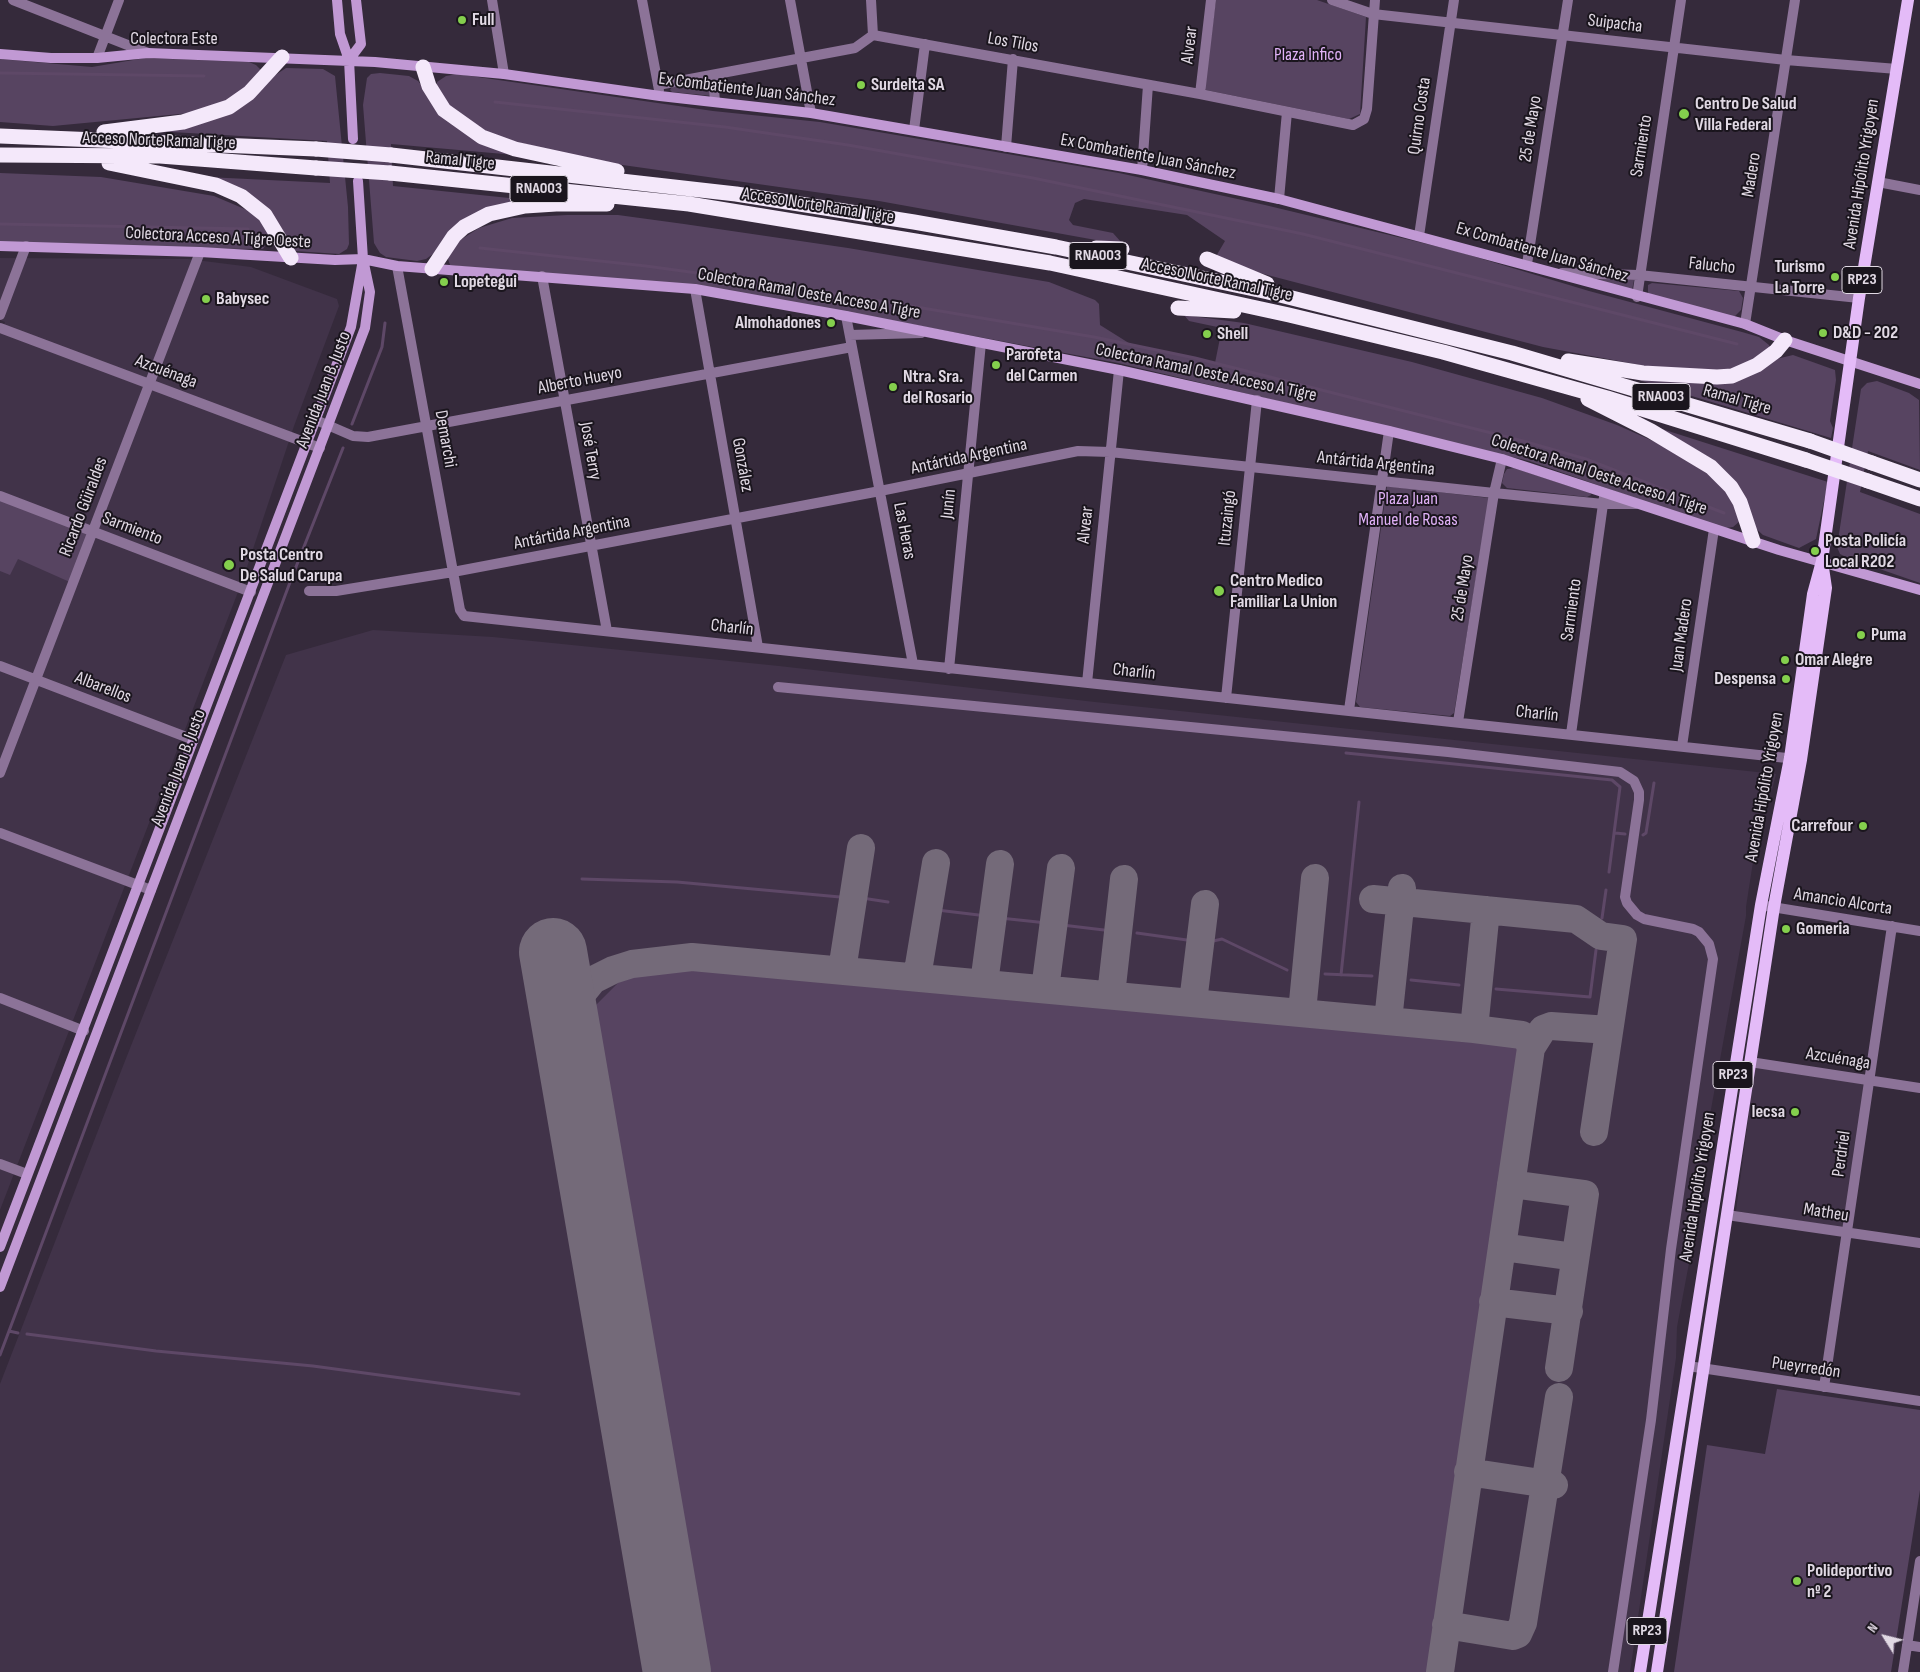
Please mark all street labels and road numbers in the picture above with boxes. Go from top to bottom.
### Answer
street label: Suipacha [1587,10,1643,38]
street label: Alvear [1177,25,1203,65]
street label: Colectora Este [130,28,218,50]
street label: Los Tilos [986,28,1040,58]
street label: Ex Combatiente Juan Sánchez [657,68,837,112]
street label: Quirno Costa [1404,76,1436,156]
street label: 25 de Mayo [1515,94,1547,164]
street label: Avenida Hipólito Yrigoyen [1839,97,1885,251]
street label: Sarmiento [1626,113,1658,179]
street label: Acceso Norte Ramal Tigre [82,128,236,154]
street label: Ex Combatiente Juan Sánchez [1059,129,1237,185]
street label: Ramal Tigre [424,147,496,175]
street label: Madero [1738,151,1766,199]
road number: RNA003 [510,175,568,202]
street label: Acceso Norte Ramal Tigre [741,183,895,229]
street label: Ex Combatiente Juan Sánchez [1453,218,1631,288]
street label: Colectora Acceso A Tigre Oeste [125,222,311,254]
road number: RNA003 [1069,242,1127,270]
street label: Acceso Norte Ramal Tigre [1140,253,1294,307]
street label: Falucho [1688,253,1736,279]
street label: Colectora Ramal Oeste Acceso A Tigre [696,264,922,324]
road number: RP23 [1842,266,1882,294]
street label: Avenida Juan B. Justo [292,329,356,451]
street label: Colectora Ramal Oeste Acceso A Tigre [1093,339,1319,407]
street label: Azcuénaga [132,350,200,394]
street label: Alberto Hueyo [536,362,624,400]
street label: Ramal Tigre [1701,380,1773,420]
road number: RNA003 [1632,384,1690,411]
street label: Demarchi [429,409,461,469]
street label: José Terry [574,420,606,482]
street label: Colectora Ramal Oeste Acceso A Tigre [1488,430,1710,520]
street label: Antártida Argentina [909,434,1029,480]
street label: González [727,436,757,494]
street label: Antártida Argentina [1316,447,1436,481]
street label: Ricardo Güiraldes [55,454,113,560]
street label: Junín [937,488,961,520]
street label: Ituzaingó [1214,489,1242,547]
street label: Las Heras [888,501,920,561]
street label: Alvear [1073,505,1099,545]
street label: Sarmiento [99,508,165,550]
street label: Antártida Argentina [512,511,632,555]
street label: 25 de Mayo [1447,553,1479,623]
street label: Sarmiento [1557,578,1587,642]
street label: Juan Madero [1666,597,1698,673]
street label: Charlín [710,615,754,641]
street label: Charlín [1112,659,1156,685]
street label: Albarellos [72,667,134,709]
street label: Charlín [1515,701,1559,727]
street label: Avenida Juan B. Justo [147,707,211,829]
street label: Avenida Hipólito Yrigoyen [1741,711,1789,863]
street label: Amancio Alcorta [1793,884,1893,920]
street label: Azcuénaga [1804,1043,1872,1075]
road number: RP23 [1713,1062,1753,1088]
street label: Avenida Hipólito Yrigoyen [1675,1110,1721,1264]
street label: Perdriel [1828,1130,1856,1178]
street label: Matheu [1802,1199,1850,1227]
street label: Pueyrredón [1770,1352,1842,1384]
road number: RP23 [1627,1618,1667,1644]

